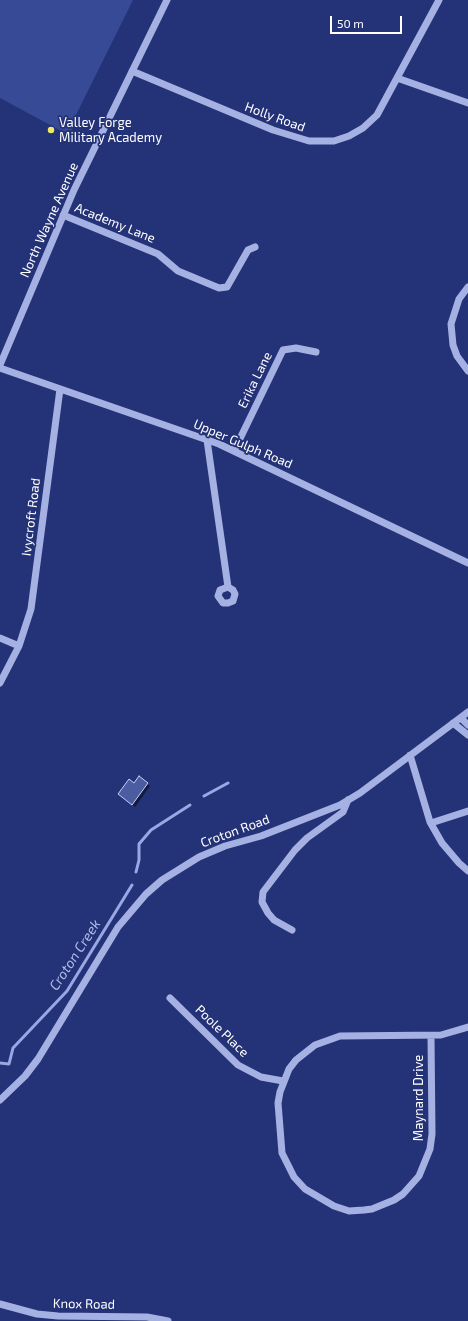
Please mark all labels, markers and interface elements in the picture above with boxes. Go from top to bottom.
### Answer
scale bar [332,8,404,34]
text: 50 m [337,16,364,30]
street label: Holly Road [243,99,307,135]
place label: Valley Forge Military Academy [59,115,162,146]
marker: Valley Forge Military Academy [46,125,56,135]
street label: North Wayne Avenue [17,160,81,280]
street label: Academy Lane [72,200,158,246]
street label: Erika Lane [235,349,275,411]
street label: Upper Gulph Road [191,416,295,472]
street label: Ivycroft Road [18,477,44,557]
street label: Croton Road [198,811,272,851]
water label: Croton Creek [46,916,104,994]
street label: Poole Place [192,1002,252,1060]
street label: Maynard Drive [411,1055,427,1141]
street label: Knox Road [53,1296,115,1312]

